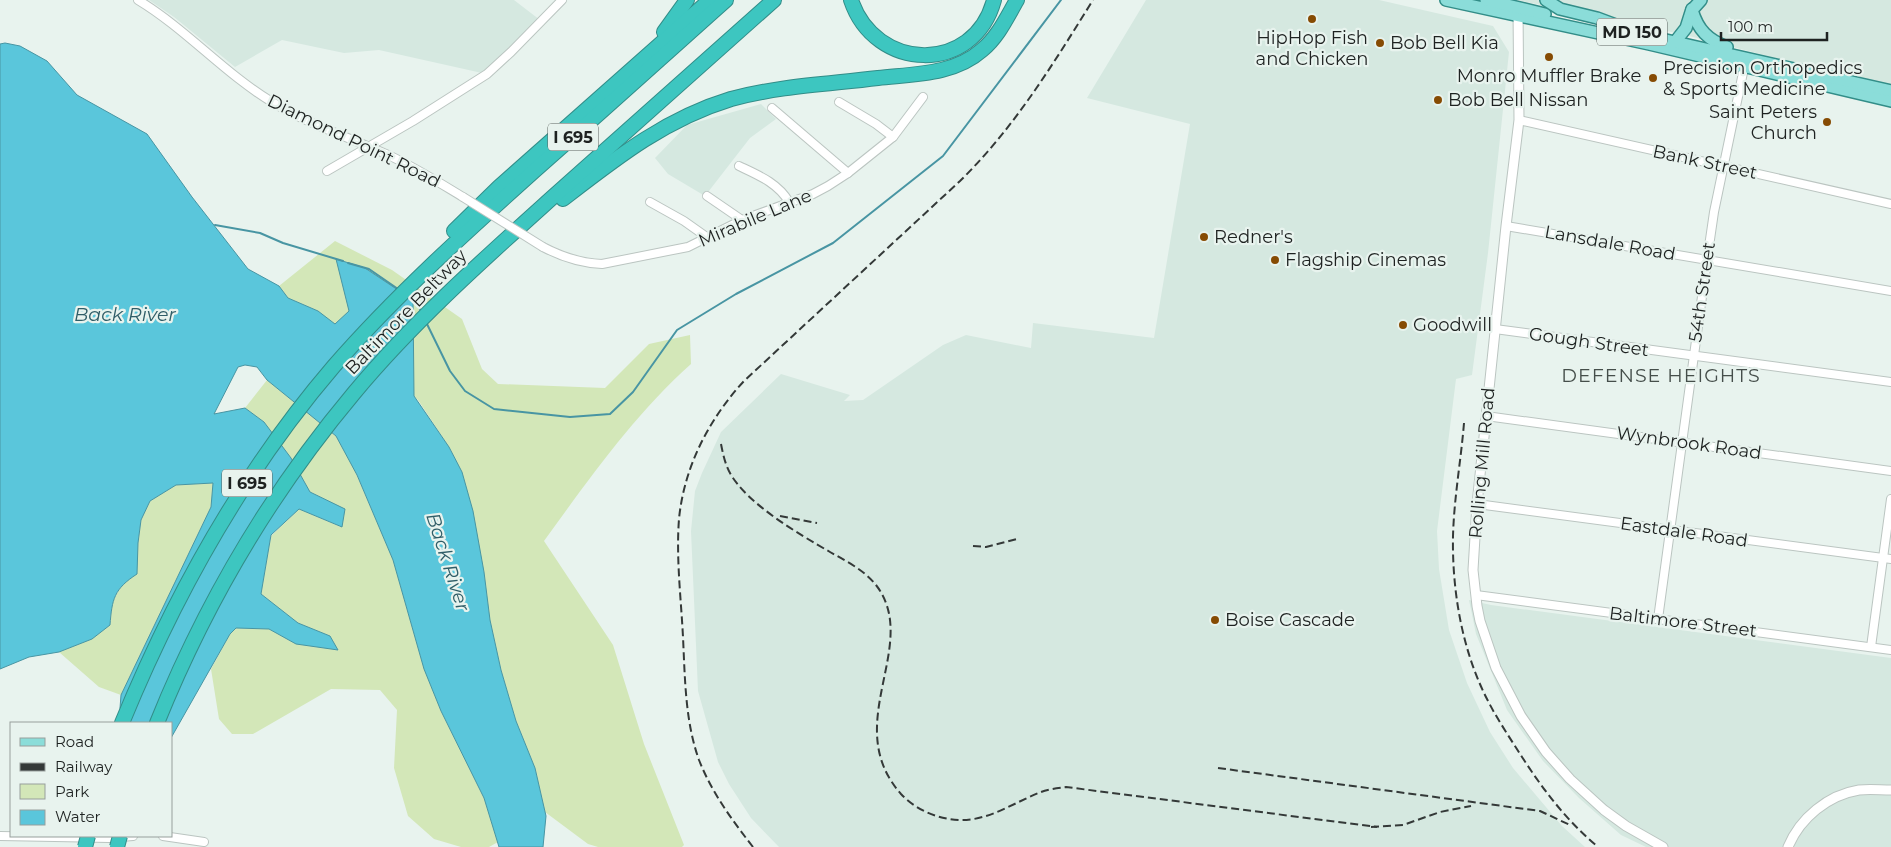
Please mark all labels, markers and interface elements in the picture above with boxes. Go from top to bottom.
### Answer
scale bar [1721,10,1827,42]
marker: HipHop Fish and Chicken [1306,13,1318,25]
text: 100 m [1728,17,1773,36]
road number: MD 150 [1597,18,1667,46]
place label: HipHop Fish and Chicken [1256,27,1368,70]
place label: Bob Bell Kia [1390,32,1499,54]
marker: Bob Bell Kia [1374,37,1386,49]
marker: Monro Muffler Brake [1543,51,1555,63]
place label: Precision Orthopedics & Sports Medicine [1663,57,1863,100]
place label: Monro Muffler Brake [1457,65,1641,87]
marker: Precision Orthopedics & Sports Medicine [1647,72,1659,84]
street label: Diamond Point Road [264,89,444,193]
place label: Bob Bell Nissan [1448,89,1588,111]
marker: Bob Bell Nissan [1432,94,1444,106]
place label: Saint Peters Church [1709,101,1817,144]
marker: Saint Peters Church [1821,116,1833,128]
road number: I 695 [548,124,598,150]
street label: Bank Street [1651,140,1759,184]
street label: Mirabile Lane [695,184,815,252]
street label: Lansdale Road [1543,221,1677,265]
place label: Redner's [1214,226,1293,248]
marker: Redner's [1198,231,1210,243]
street label: 54th Street [1684,241,1720,343]
street label: Baltimore Beltway [341,245,472,379]
place label: Flagship Cinemas [1285,249,1446,271]
marker: Flagship Cinemas [1269,254,1281,266]
water label: Back River [74,303,176,326]
place label: Goodwill [1413,314,1492,336]
marker: Goodwill [1397,319,1409,331]
street label: Gough Street [1528,323,1650,361]
district label: DEFENSE HEIGHTS [1561,364,1761,387]
street label: Rolling Mill Road [1464,387,1500,539]
street label: Wynbrook Road [1615,422,1763,464]
road number: I 695 [222,469,272,496]
water label: Back River [421,510,475,614]
street label: Eastdale Road [1619,512,1749,552]
street label: Baltimore Street [1608,602,1758,642]
place label: Boise Cascade [1225,609,1355,631]
marker: Boise Cascade [1209,614,1221,626]
legend [10,722,172,837]
text: Road [55,732,94,751]
text: Railway [55,757,113,776]
text: Park [55,782,89,801]
text: Water [55,807,101,826]

